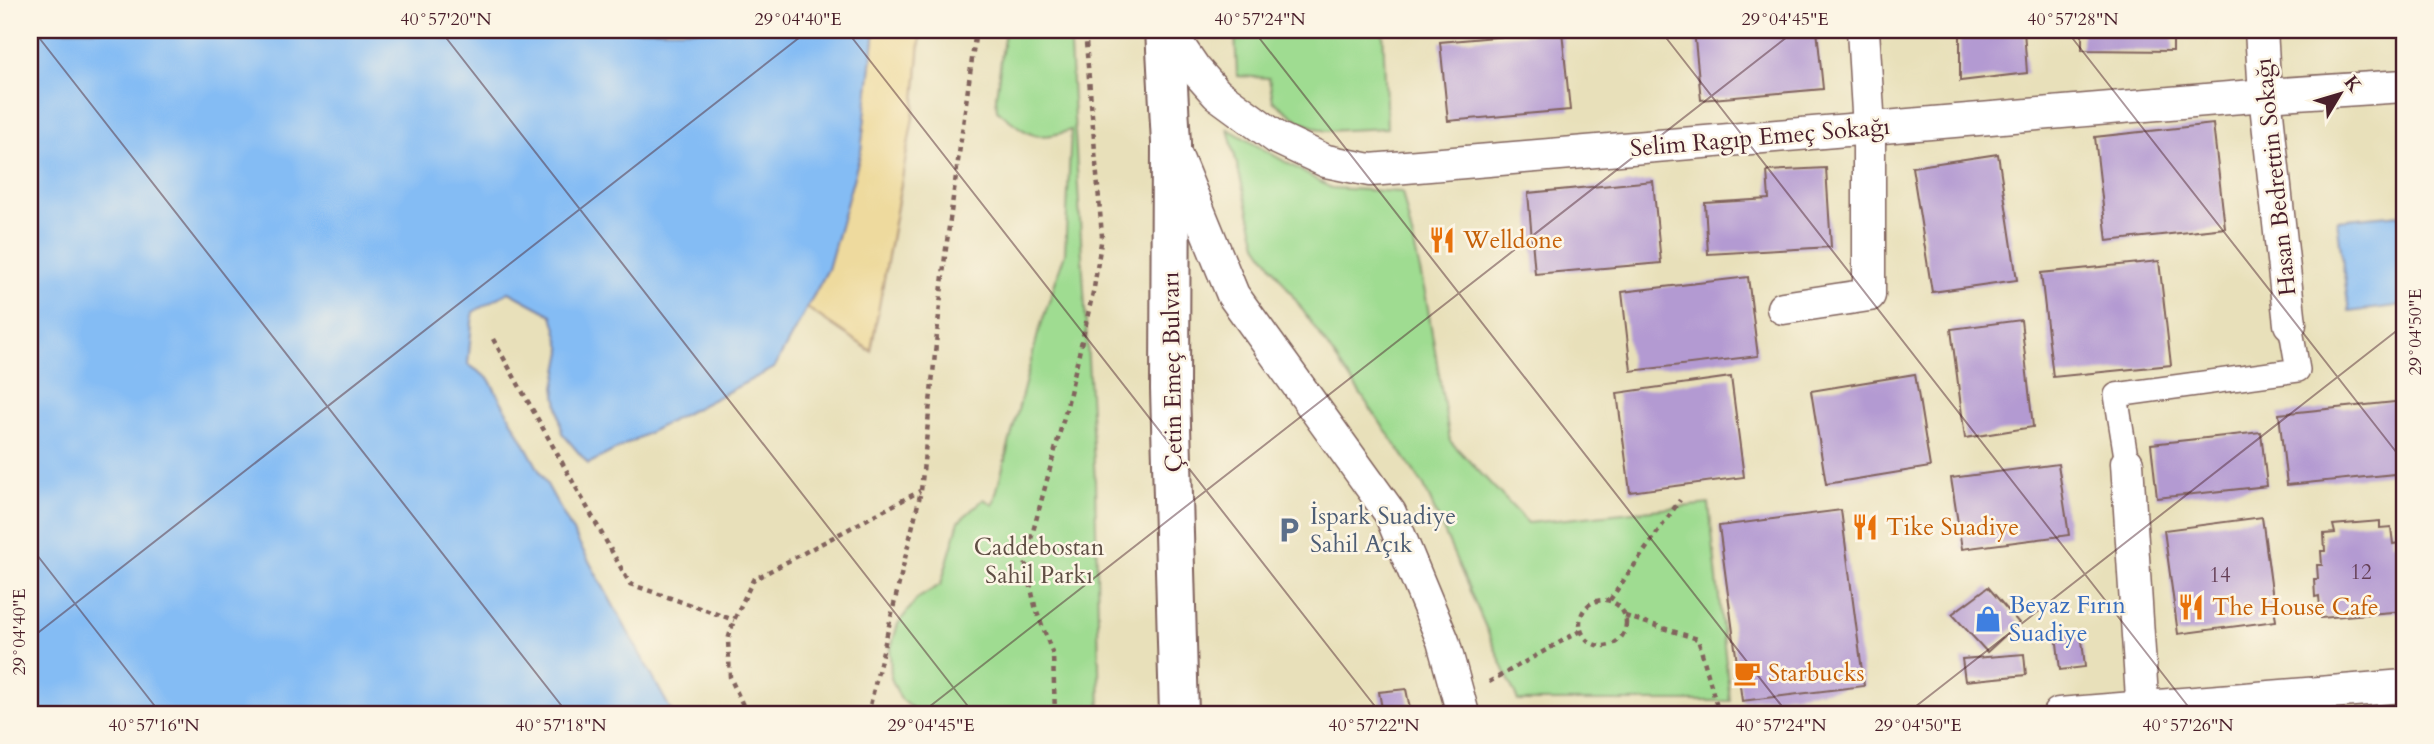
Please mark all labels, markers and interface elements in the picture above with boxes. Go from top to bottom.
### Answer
text: 40°57'20"N [400,7,492,32]
text: 29°04'40"E [754,7,842,32]
text: 40°57'24"N [1214,7,1306,32]
text: 29°04'45"E [1741,7,1829,32]
text: 40°57'28"N [2027,7,2119,32]
street label: Hasan Bedrettin Sokağı [2247,56,2304,298]
north arrow [2304,60,2374,130]
text: K [2338,70,2368,99]
street label: Selim Ragıp Emeç Sokağı [1629,110,1892,165]
place label: Welldone [1462,224,1563,257]
restaurant icon: Welldone [1427,225,1457,255]
street label: Çetin Emeç Bulvarı [1154,271,1191,473]
text: 29°04'50"E [2403,288,2428,376]
place label: İspark Suadiye Sahil Açık [1310,500,1456,561]
place label: Tike Suadiye [1886,511,2019,544]
restaurant icon: Tike Suadiye [1850,512,1880,542]
parking icon: İspark Suadiye Sahil Açık [1274,515,1304,545]
park label: Caddebostan Sahil Parkı [974,531,1105,592]
house number: 12 [2350,558,2372,587]
house number: 14 [2209,561,2231,590]
text: 29°04'40"E [7,588,32,676]
place label: Beyaz Fırın Suadiye [2009,589,2126,650]
place label: The House Cafe [2212,591,2379,624]
restaurant icon: The House Cafe [2176,592,2206,622]
shop icon: Beyaz Fırın Suadiye [1973,604,2003,634]
place label: Starbucks [1768,657,1865,690]
cafe icon: Starbucks [1732,658,1762,688]
text: 40°57'16"N [108,713,200,738]
text: 40°57'18"N [515,713,607,738]
text: 29°04'45"E [887,713,975,738]
text: 40°57'22"N [1328,713,1420,738]
text: 40°57'24"N [1735,713,1827,738]
text: 29°04'50"E [1874,713,1962,738]
text: 40°57'26"N [2142,713,2234,738]

